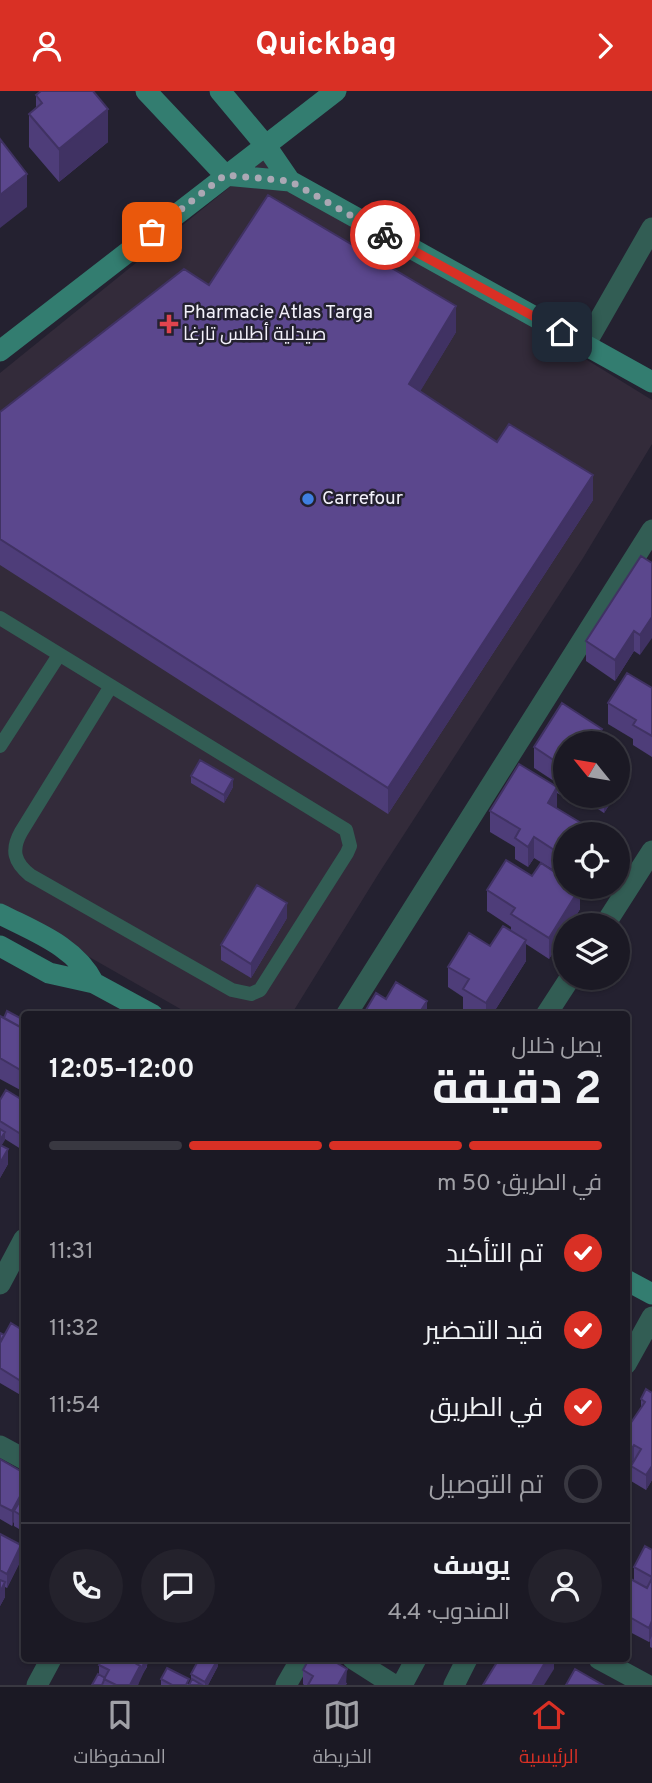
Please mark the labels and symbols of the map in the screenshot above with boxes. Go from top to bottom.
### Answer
courier [350,200,420,270]
pin [122,202,182,262]
place label: Pharmacie Atlas Targa صيدلية أطلس تارغا [183,301,373,347]
pin [532,302,592,362]
marker: Pharmacie Atlas Targa صيدلية أطلس تارغا [161,316,177,332]
place label: Carrefour [322,487,404,511]
marker: Carrefour [300,491,316,507]
north arrow [553,731,630,809]

